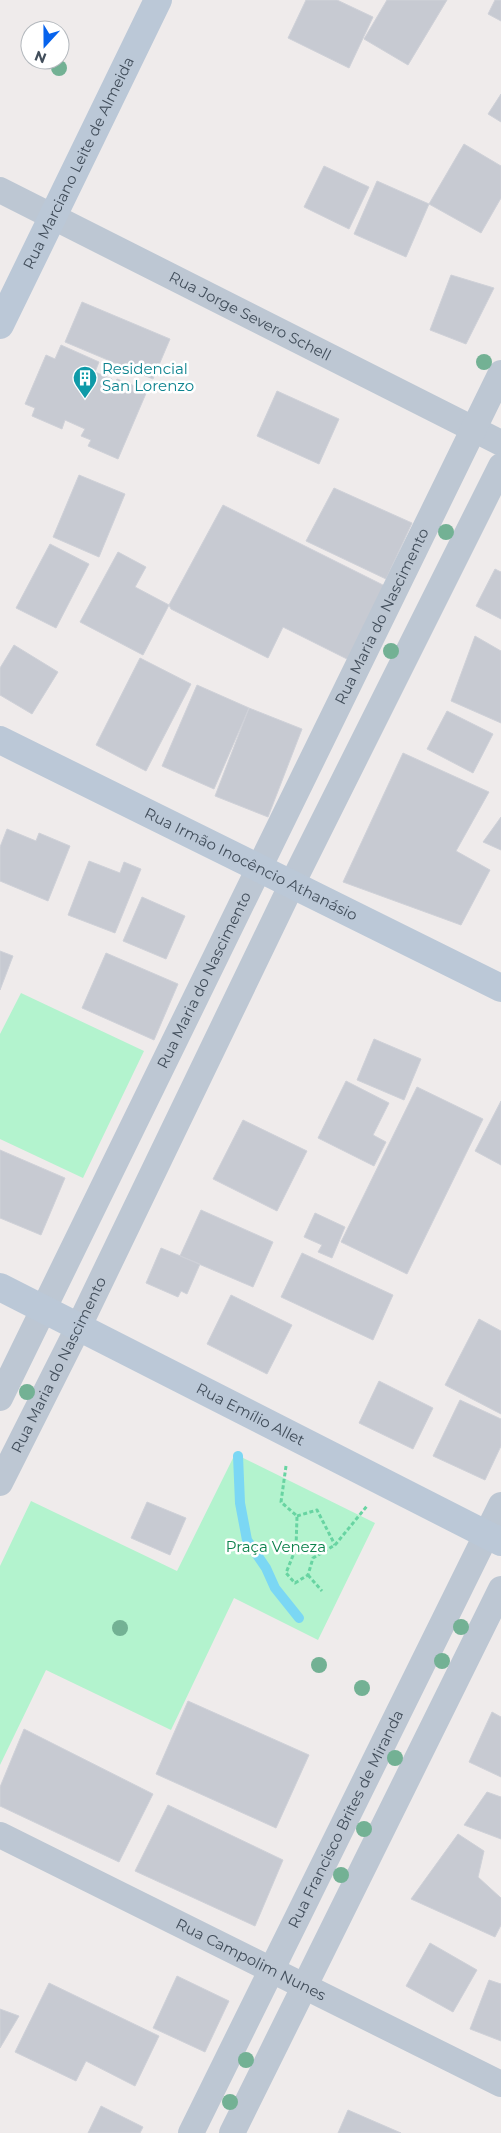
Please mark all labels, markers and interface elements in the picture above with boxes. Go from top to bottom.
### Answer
north arrow [20,20,70,70]
text: N [32,47,49,68]
street label: Rua Marciano Leite de Almeida [19,53,138,272]
street label: Rua Jorge Severo Schell [166,267,334,365]
place label: Residencial San Lorenzo [102,359,194,395]
building icon: Residencial San Lorenzo [72,365,98,399]
street label: Rua Maria do Nascimento [330,525,433,708]
street label: Rua Irmão Inocêncio Athanásio [142,803,361,924]
street label: Rua Maria do Nascimento [153,889,255,1071]
street label: Rua Maria do Nascimento [7,1274,110,1456]
street label: Rua Emílio Allet [193,1379,308,1450]
park label: Praça Veneza [226,1537,326,1556]
street label: Rua Francisco Brites de Miranda [284,1707,407,1931]
street label: Rua Campolim Nunes [173,1914,329,2004]

